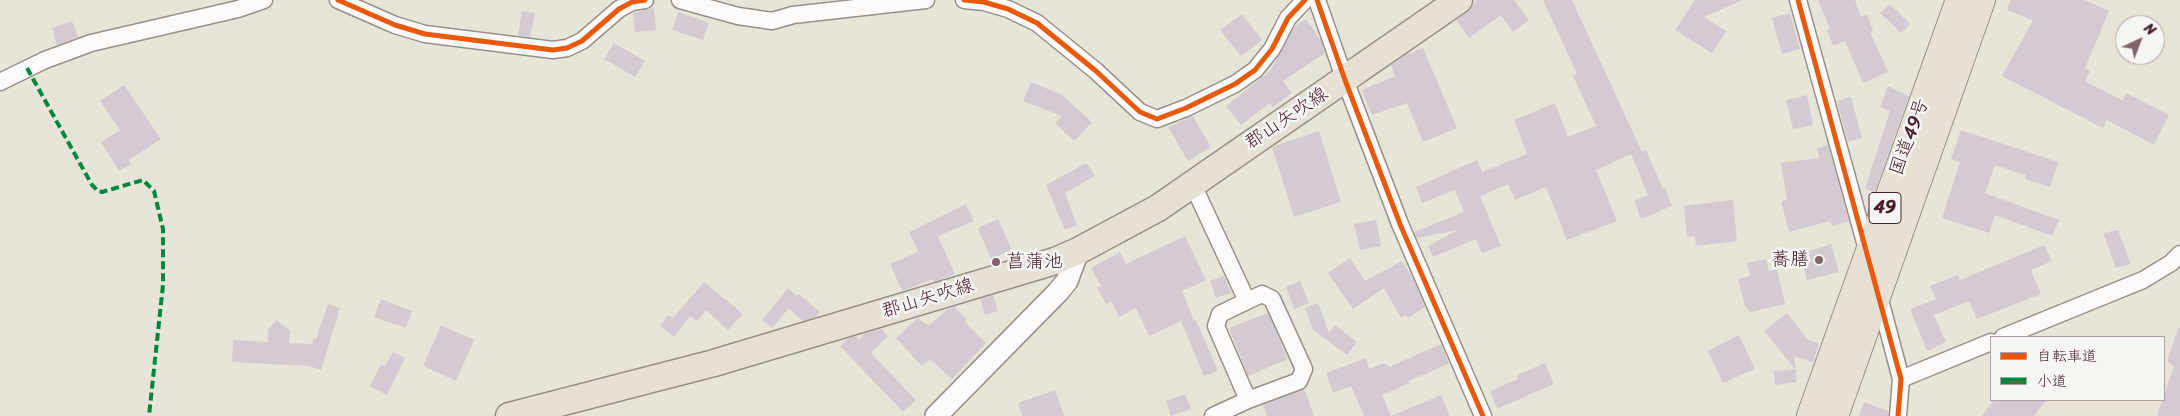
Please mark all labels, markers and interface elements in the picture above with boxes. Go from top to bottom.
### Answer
north arrow [2115,15,2165,65]
text: N [2138,17,2162,42]
street label: 郡山矢吹線 [1241,83,1333,155]
street label: 国道49号 [1886,95,1934,179]
road number: 49 [1869,192,1901,224]
place label: 蕎膳 [1771,249,1809,271]
place label: 菖蒲池 [1006,251,1063,273]
marker: 蕎膳 [1813,254,1825,266]
marker: 菖蒲池 [990,256,1002,268]
street label: 郡山矢吹線 [879,274,977,324]
legend [1990,336,2165,401]
text: 自転車道 [2037,343,2097,369]
text: 小道 [2037,368,2067,394]

